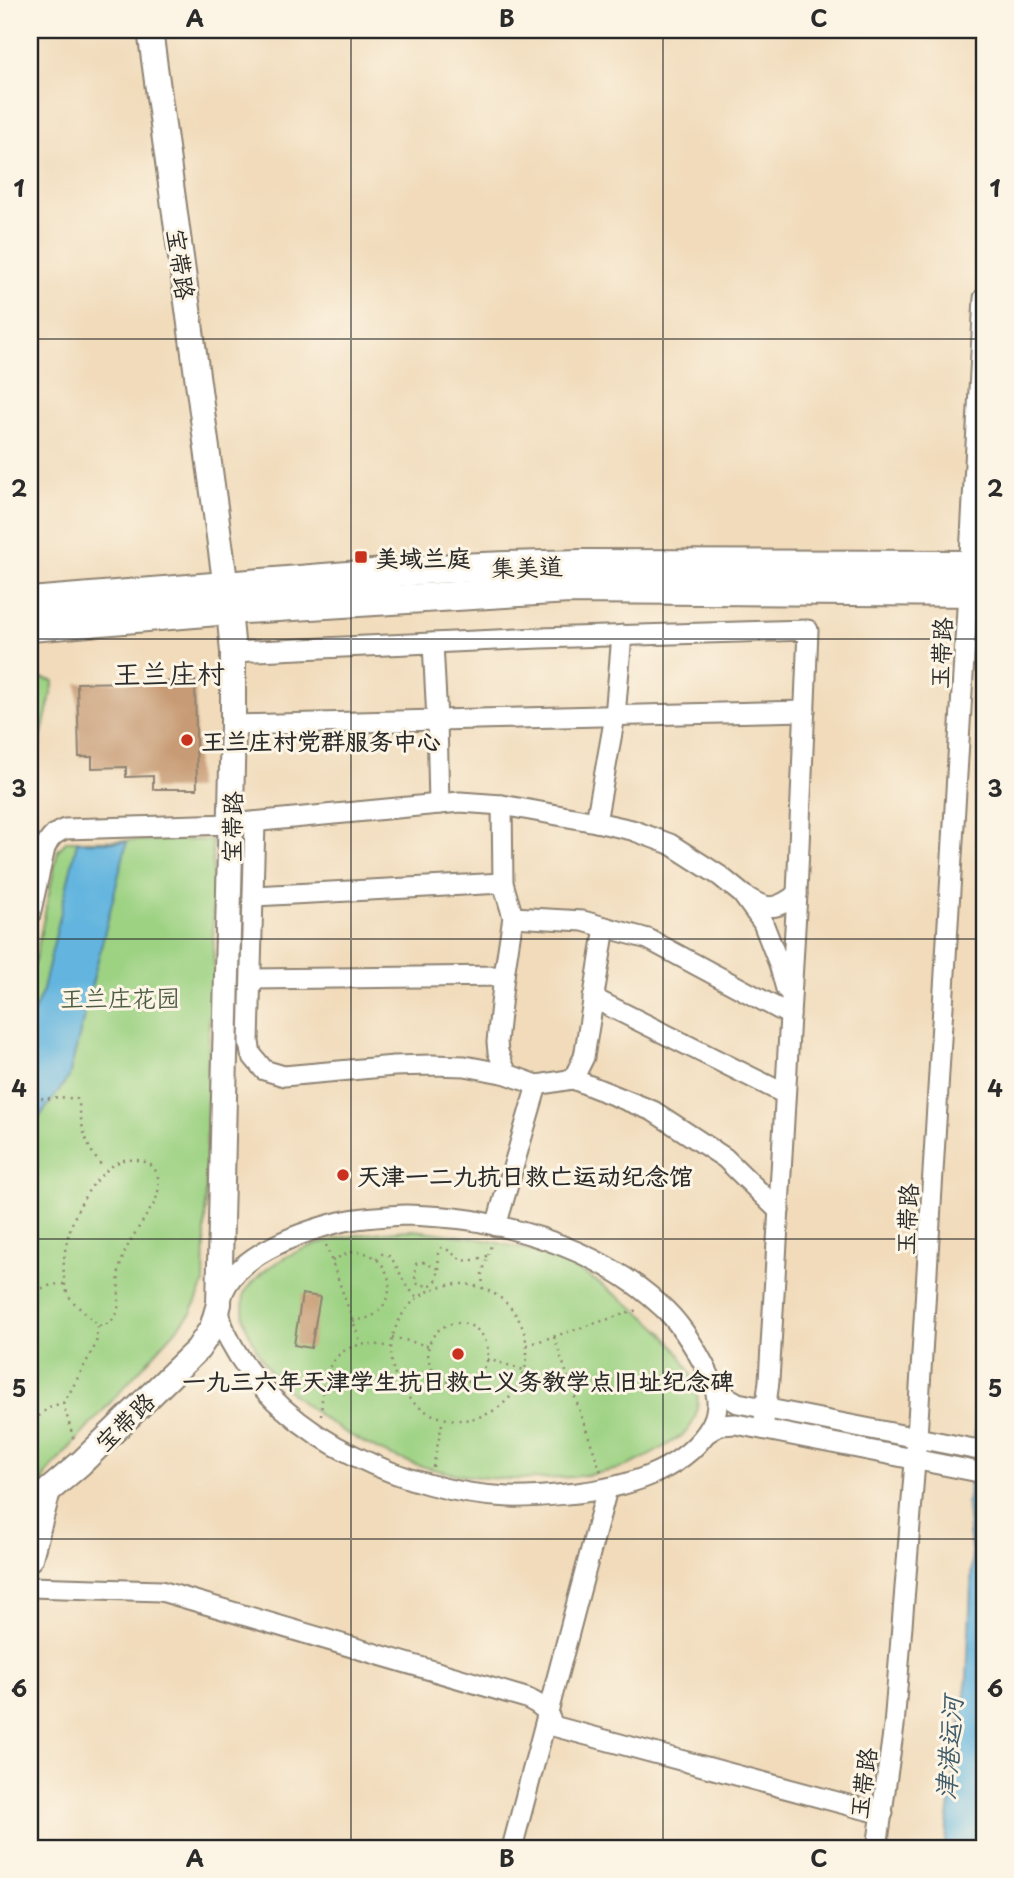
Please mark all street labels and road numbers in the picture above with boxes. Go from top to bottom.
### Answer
street label: 宝带路 [159,226,205,302]
street label: 集美道 [490,547,564,585]
street label: 玉带路 [920,616,960,690]
street label: 宝带路 [212,791,250,863]
street label: 玉带路 [886,1182,926,1256]
street label: 宝带路 [86,1383,162,1459]
street label: 玉带路 [839,1745,885,1821]

